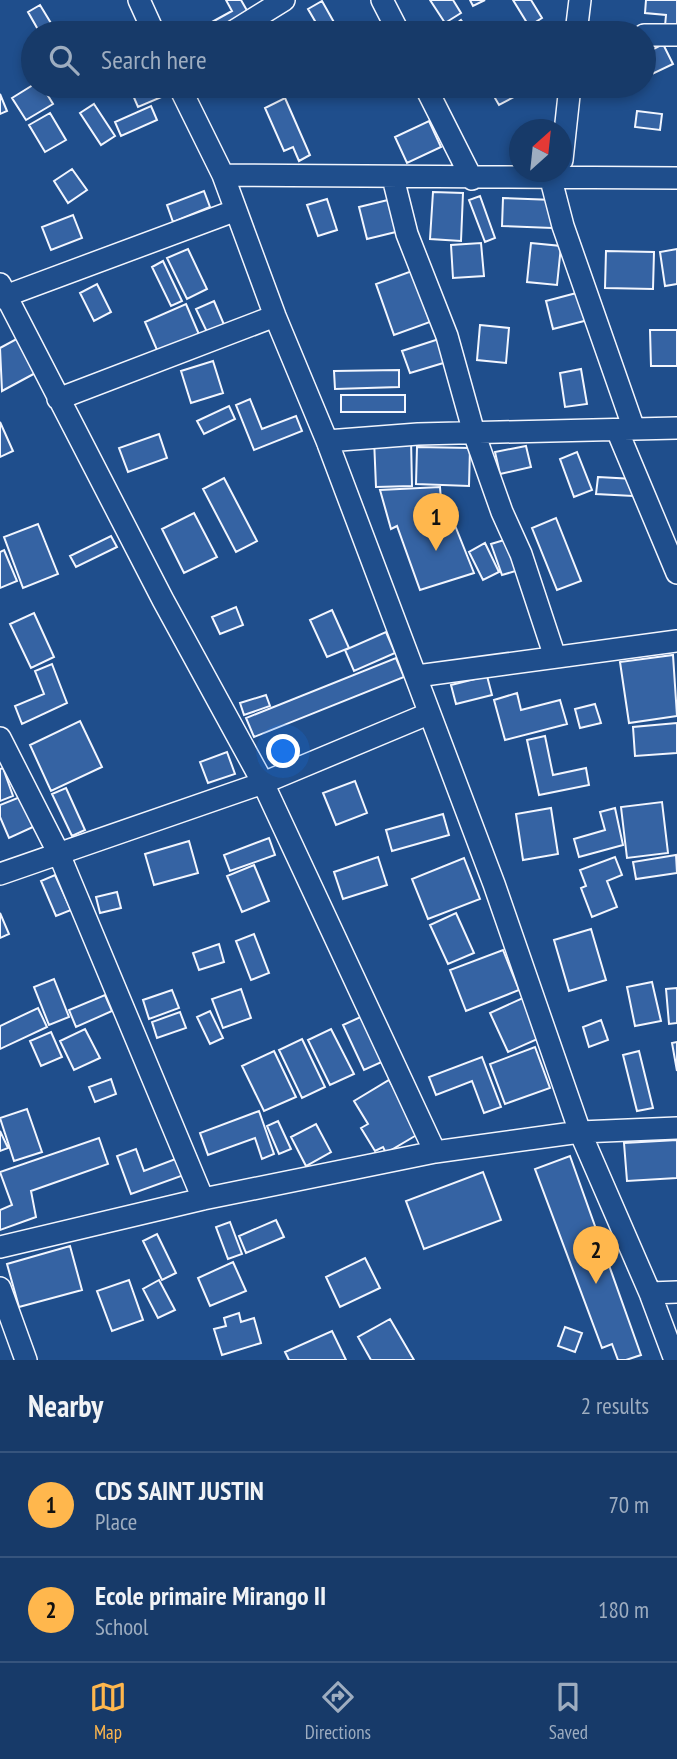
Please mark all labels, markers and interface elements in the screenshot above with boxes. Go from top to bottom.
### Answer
search box [21,21,656,98]
icon: search [45,41,83,79]
text: Search here [101,43,207,76]
north arrow [509,119,572,182]
pin: 1 [413,493,459,551]
your location [266,734,300,768]
pin: 2 [573,1226,619,1284]
text: Nearby [28,1386,103,1425]
text: 2 results [581,1391,649,1420]
text: CDS SAINT JUSTIN [95,1474,264,1507]
text: 1 [46,1490,57,1519]
text: 70 m [608,1490,649,1519]
text: Place [95,1507,137,1536]
text: Ecole primaire Mirango II [95,1579,326,1612]
text: 2 [46,1595,57,1624]
text: 180 m [598,1595,649,1624]
text: School [95,1612,148,1641]
tab: Map [89,1678,127,1744]
tab: Directions [305,1678,371,1744]
tab: Saved [549,1678,588,1744]

